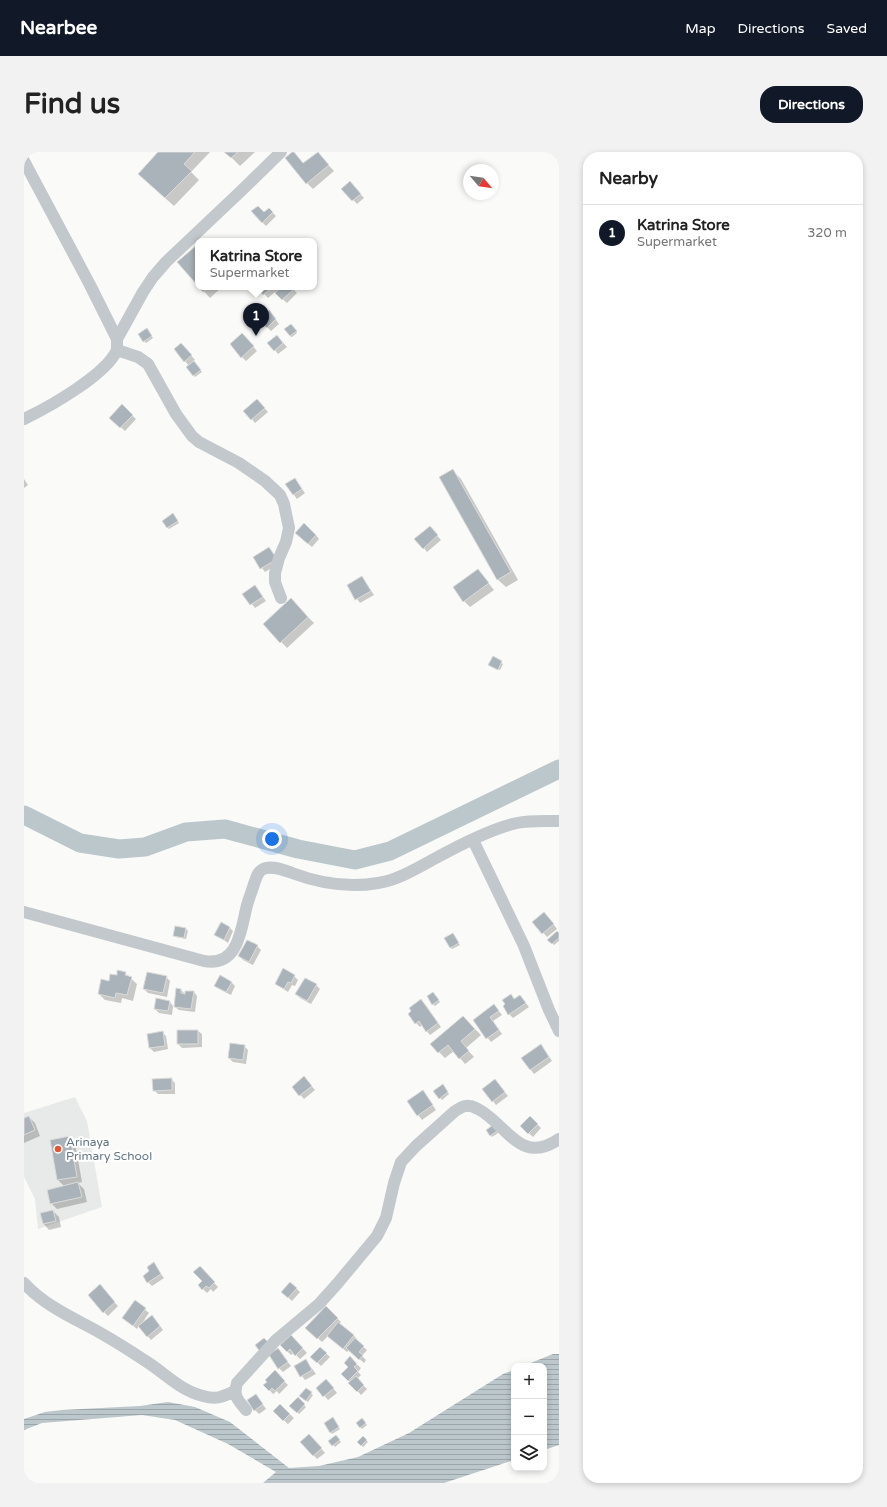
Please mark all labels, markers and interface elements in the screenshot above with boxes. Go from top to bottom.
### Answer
text: Nearbee [20,17,97,39]
text: Map [685,20,716,37]
text: Directions [738,20,805,37]
text: Saved [827,20,867,37]
button: Directions [760,86,863,123]
text: Find us [24,87,120,121]
north arrow [463,164,499,200]
text: Nearby [599,168,658,189]
text: Katrina Store [637,216,730,234]
text: 1 [608,225,616,241]
text: 320 m [807,225,847,241]
text: Supermarket [637,234,717,250]
popup [195,238,317,290]
text: Katrina Store [210,247,302,265]
text: Supermarket [210,265,290,281]
pin: 1 [243,303,269,336]
your location [262,829,282,849]
place label: Arinaya Primary School [66,1135,152,1163]
marker: Arinaya Primary School [53,1144,63,1154]
map controls [511,1363,547,1471]
button: + [511,1363,547,1399]
button: − [511,1399,547,1435]
button: layers [511,1435,547,1471]

